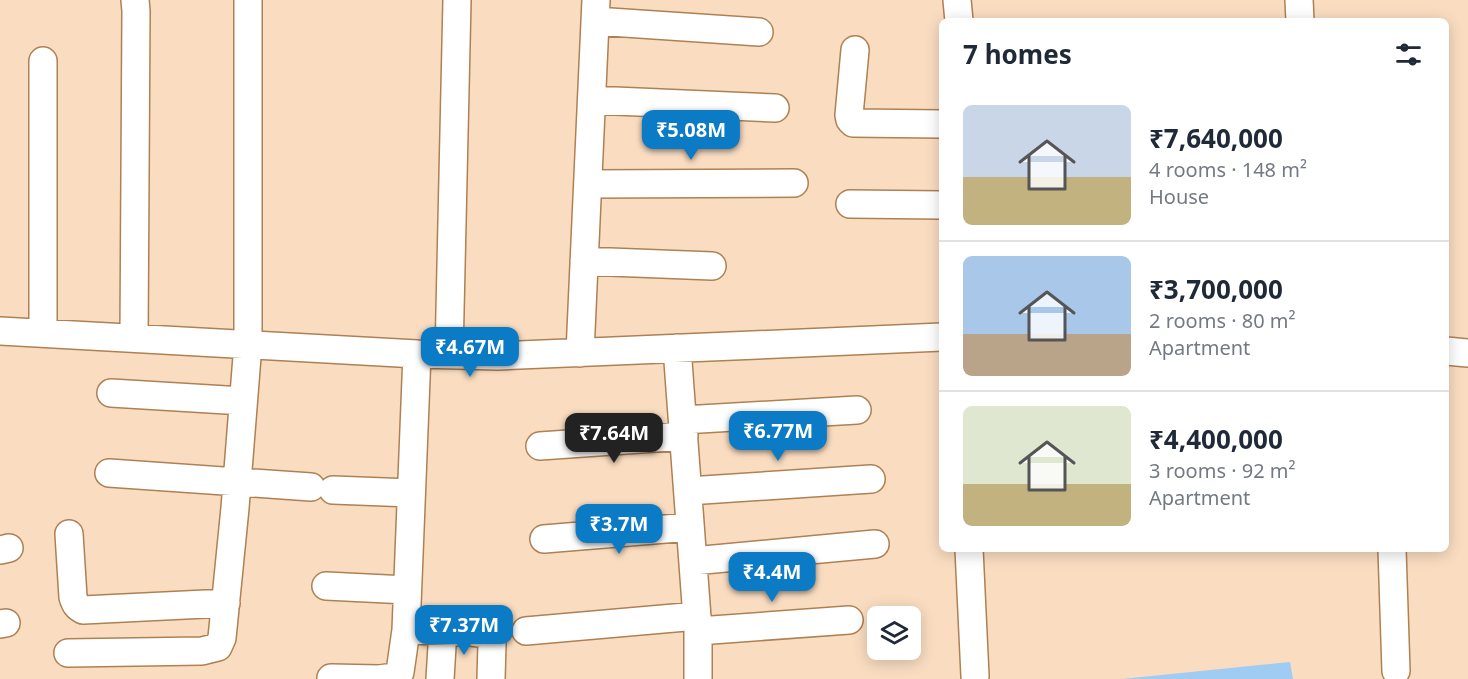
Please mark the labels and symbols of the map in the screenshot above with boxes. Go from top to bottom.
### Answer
pin: ₹5.08M [642,110,740,161]
pin: ₹4.67M [421,327,519,378]
pin: ₹6.77M [729,411,827,462]
pin: ₹7.64M [565,413,663,464]
pin: ₹3.7M [577,504,661,555]
pin: ₹4.4M [730,552,814,603]
pin: ₹7.37M [415,605,513,656]

